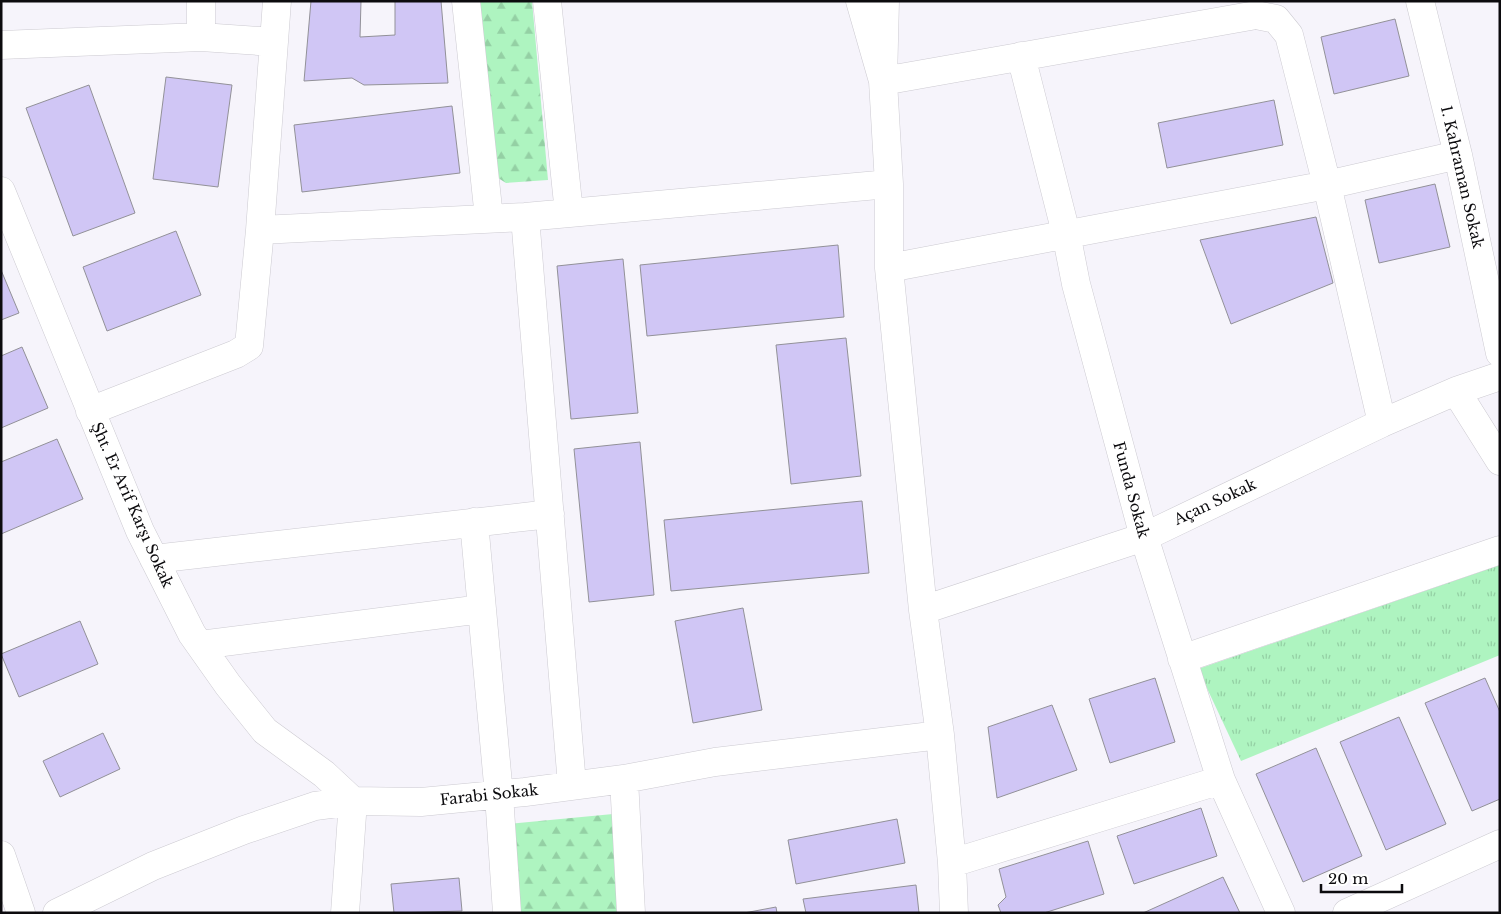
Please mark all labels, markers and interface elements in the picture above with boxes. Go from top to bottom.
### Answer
street label: 1. Kahraman Sokak [1437,104,1488,251]
street label: Şht. Er Arif Karşı Sokak [87,419,178,591]
street label: Funda Sokak [1109,439,1154,541]
street label: Açan Sokak [1170,474,1260,529]
street label: Farabi Sokak [439,780,540,809]
scale bar [1321,862,1402,894]
text: 20 m [1328,869,1368,888]

